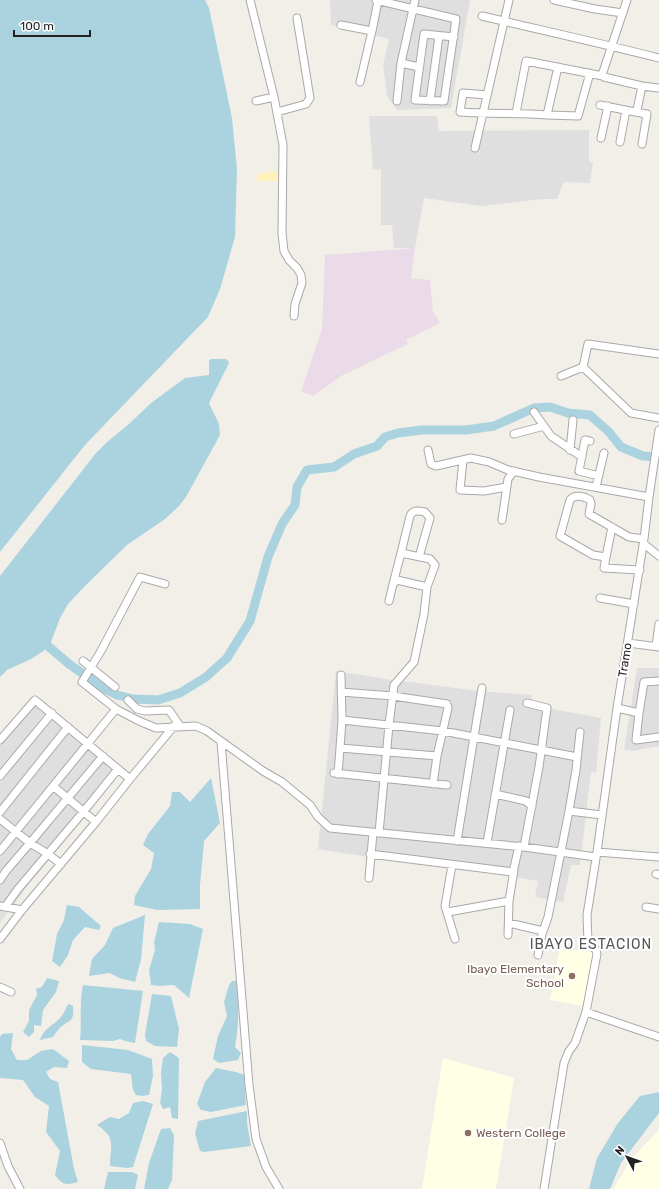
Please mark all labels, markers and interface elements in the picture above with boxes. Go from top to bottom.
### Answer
scale bar [14,12,90,38]
text: 100 m [20,19,54,33]
street label: Tramo [615,642,635,678]
district label: IBAYO ESTACION [530,936,652,953]
place label: Ibayo Elementary School [467,962,564,990]
marker: Ibayo Elementary School [567,971,577,981]
place label: Western College [476,1126,566,1140]
marker: Western College [463,1128,473,1138]
north arrow [607,1137,647,1177]
text: N [612,1143,627,1158]

